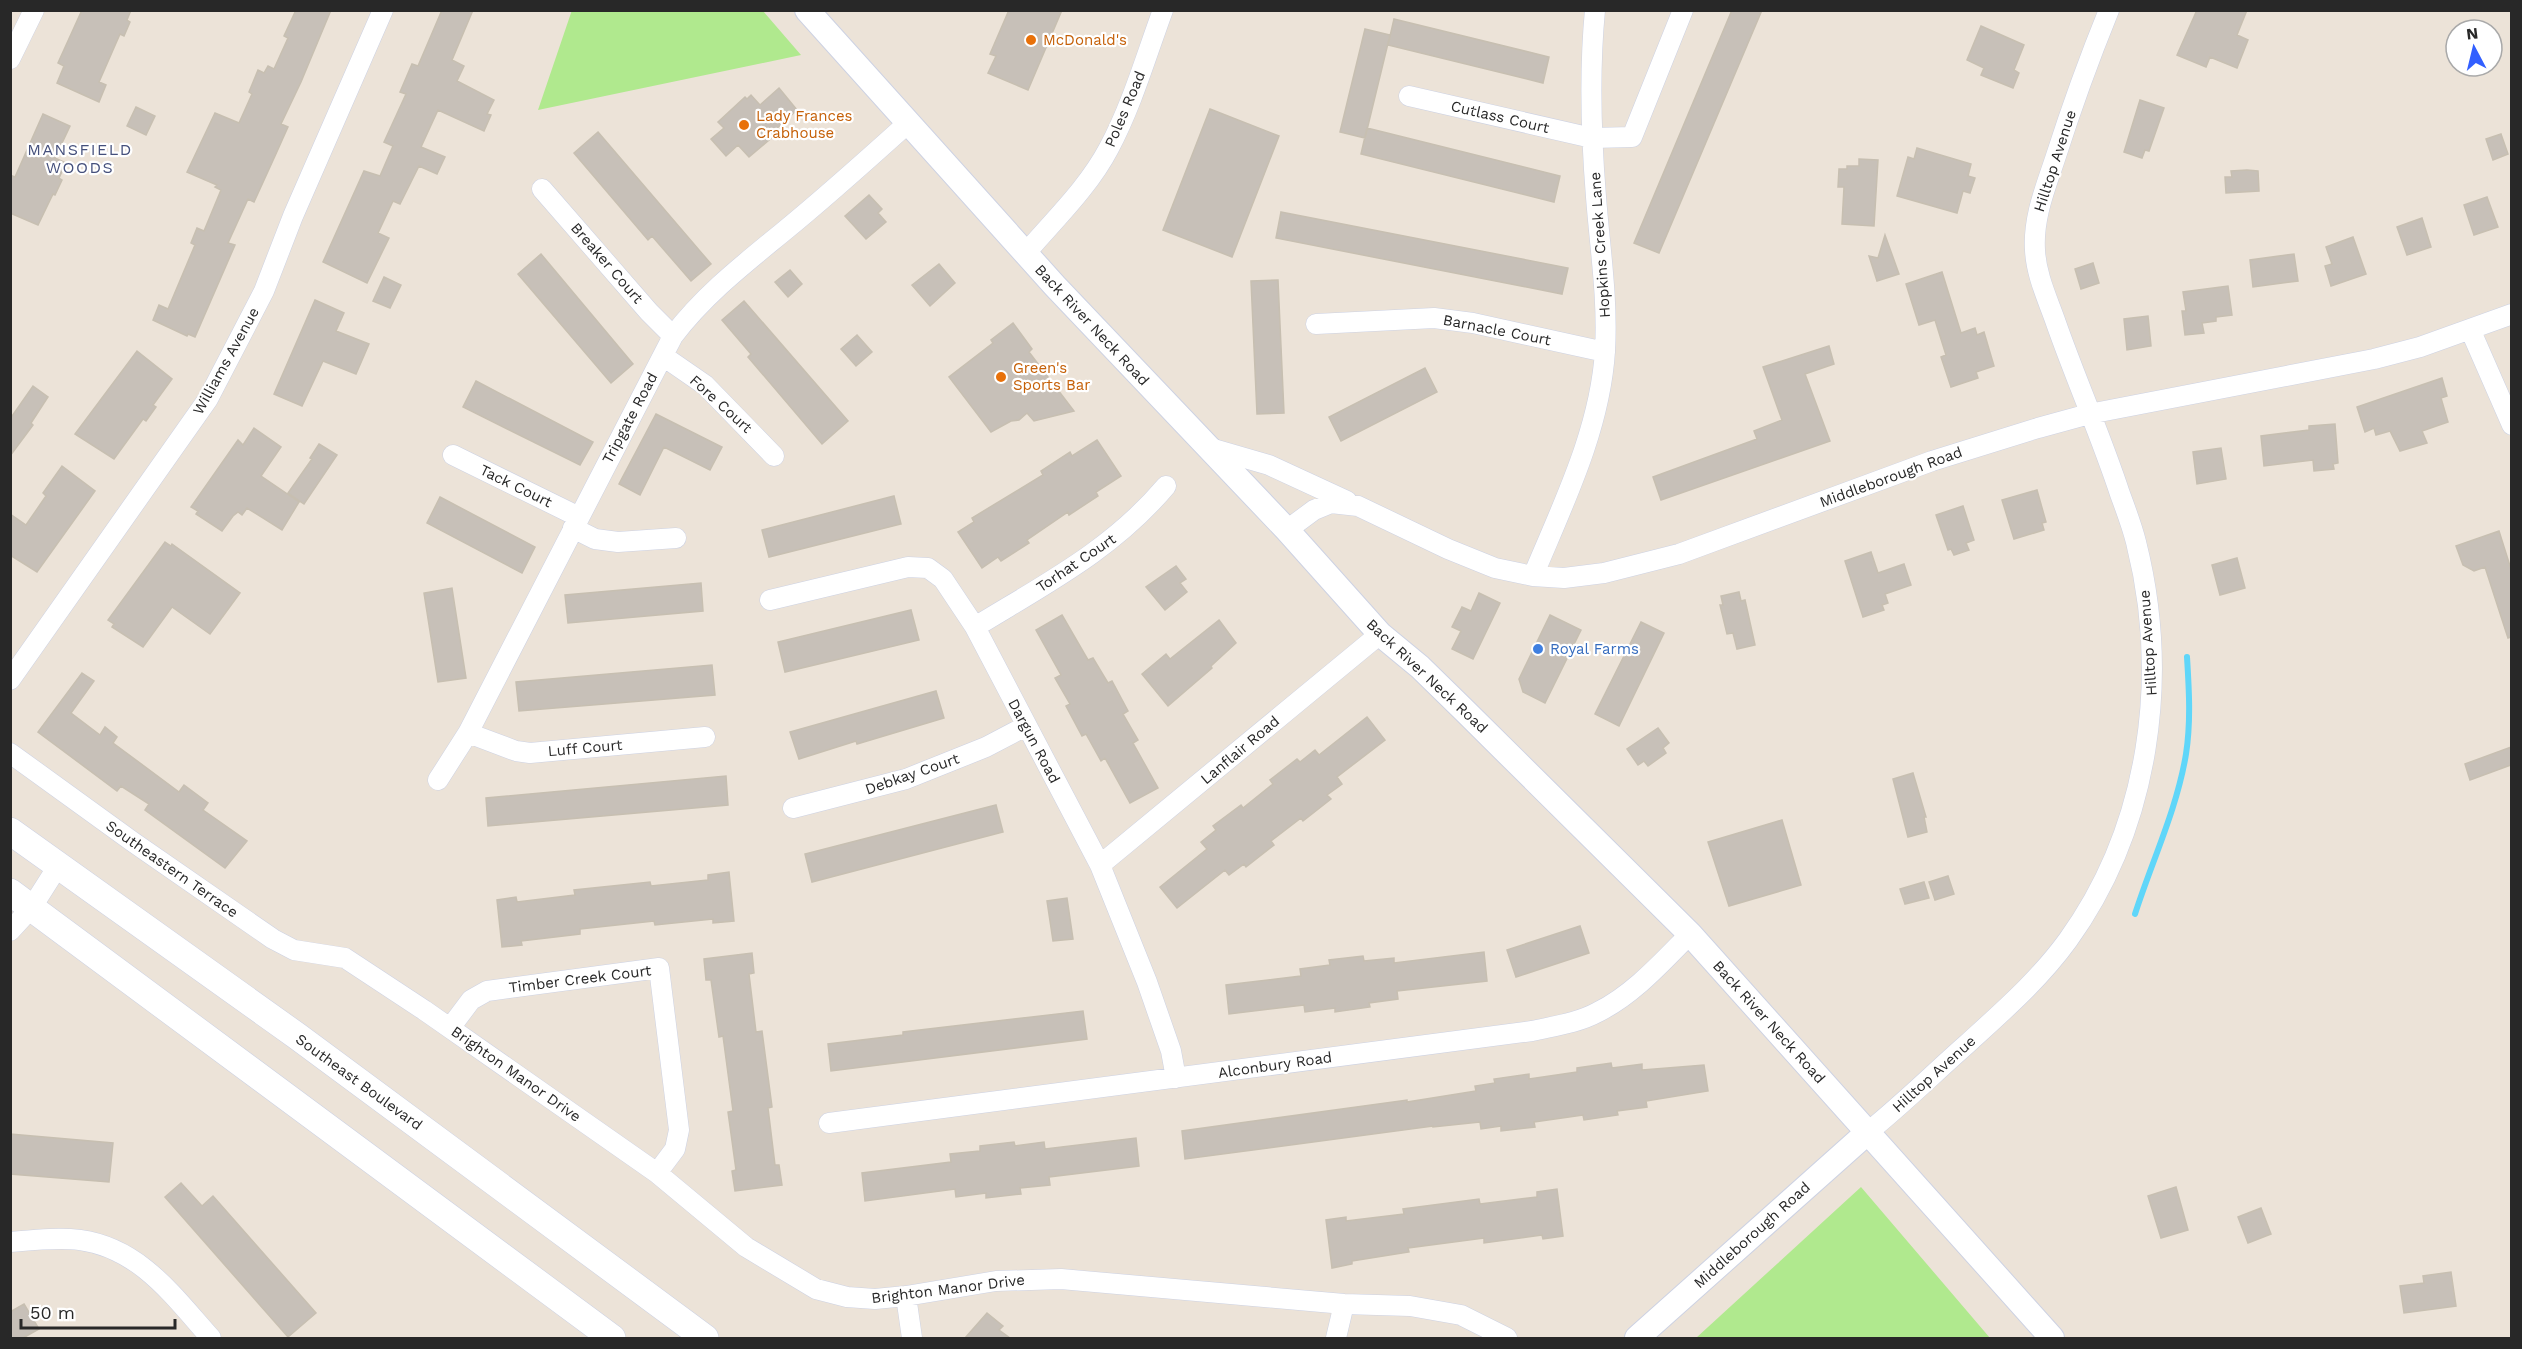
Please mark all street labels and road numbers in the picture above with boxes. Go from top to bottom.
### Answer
street label: Poles Road [1101,68,1149,150]
street label: Cutlass Court [1449,97,1552,137]
street label: Hilltop Avenue [2030,108,2080,214]
street label: Hopkins Creek Lane [1586,171,1614,319]
street label: Breaker Court [567,219,647,308]
street label: Back River Neck Road [1031,261,1153,389]
street label: Williams Avenue [189,304,263,418]
street label: Barnacle Court [1442,311,1553,349]
street label: Tripgate Road [598,369,662,467]
street label: Fore Court [686,371,756,437]
street label: Middleborough Road [1817,443,1965,511]
street label: Tack Court [477,461,556,512]
street label: Torhat Court [1033,529,1120,596]
street label: Hilltop Avenue [2135,589,2161,697]
street label: Back River Neck Road [1363,615,1491,737]
street label: Dargun Road [1004,696,1064,786]
street label: Lanflair Road [1197,712,1283,788]
street label: Luff Court [547,736,624,760]
street label: Debkay Court [863,749,962,799]
street label: Southeastern Terrace [102,817,242,921]
street label: Back River Neck Road [1709,957,1829,1087]
street label: Timber Creek Court [508,961,653,997]
street label: Brighton Manor Drive [448,1022,584,1126]
street label: Southeast Boulevard [292,1030,426,1134]
street label: Hilltop Avenue [1889,1032,1979,1116]
street label: Alconbury Road [1217,1048,1333,1082]
street label: Middleborough Road [1690,1178,1814,1292]
street label: Brighton Manor Drive [870,1271,1026,1307]

